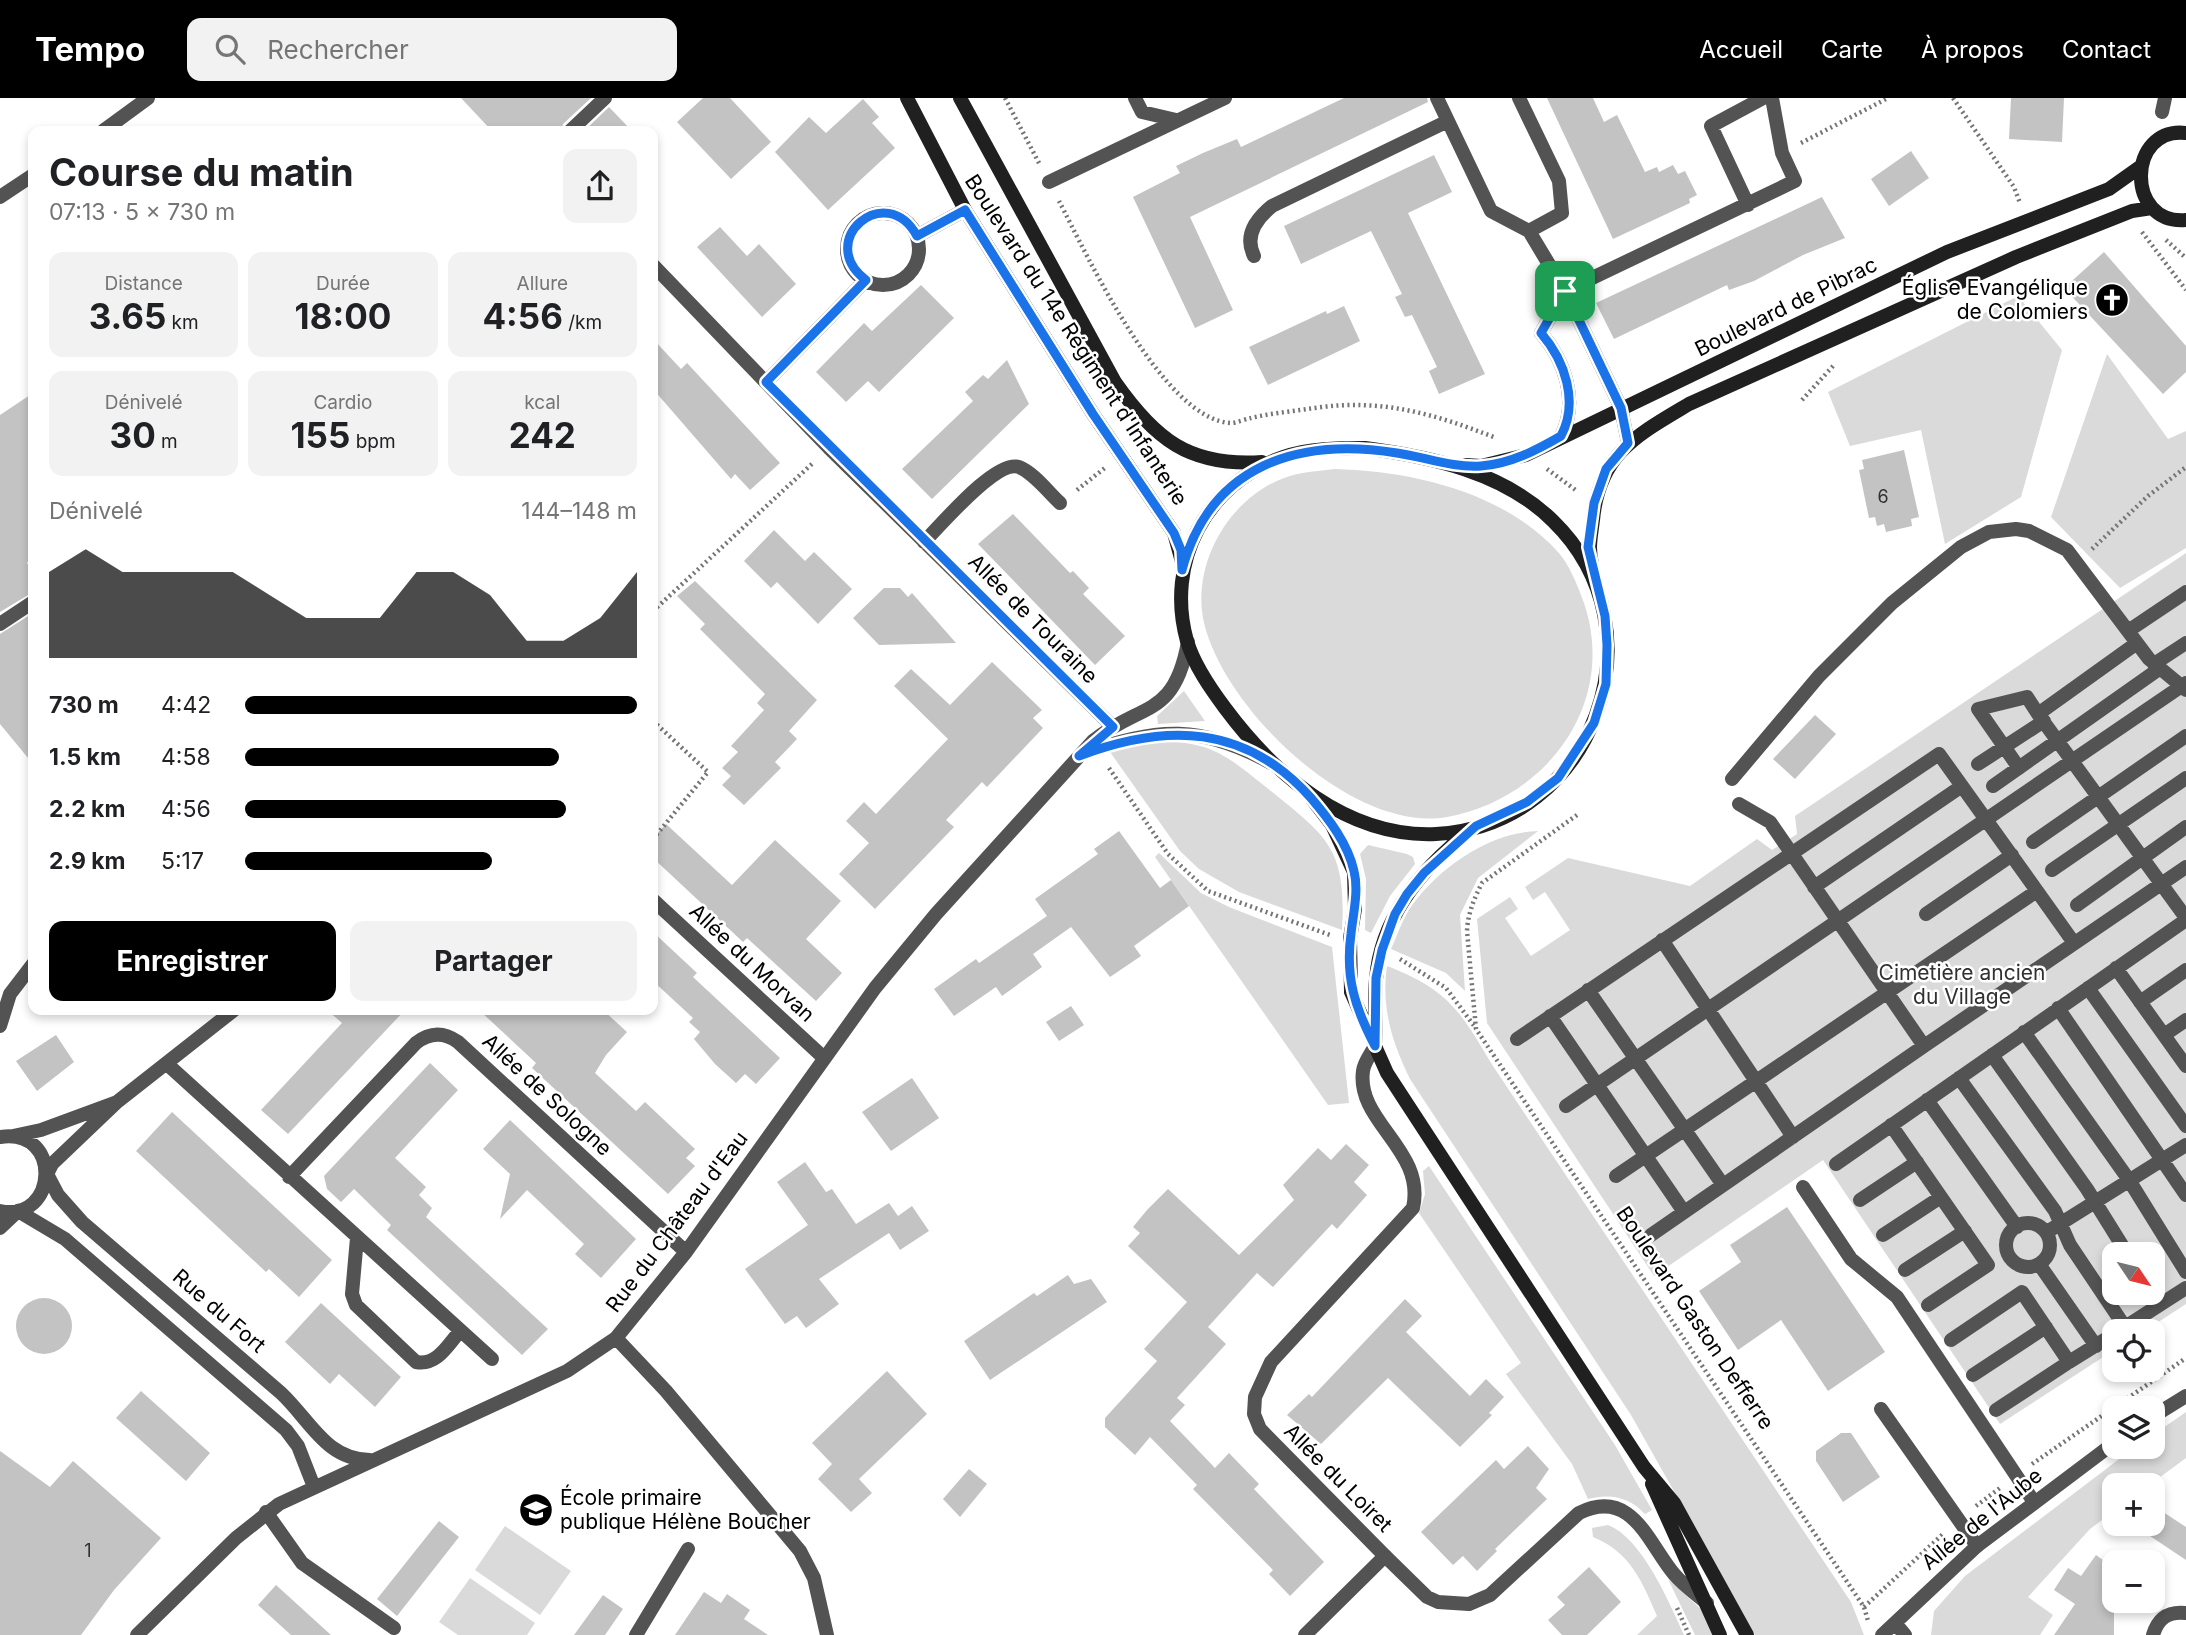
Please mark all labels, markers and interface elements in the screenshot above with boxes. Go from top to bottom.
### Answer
search box [187,18,677,81]
text: Tempo [35,29,145,69]
icon: search [211,30,249,68]
text: Rechercher [267,34,409,65]
text: Accueil [1699,35,1783,64]
text: Carte [1821,35,1883,64]
text: À propos [1921,35,2024,64]
text: Contact [2062,35,2151,64]
text: Course du matin [49,149,354,195]
button: share [563,149,637,223]
street label: Boulevard du 14e Régiment d'Infanterie [960,170,1193,510]
text: 07:13 · 5 × 730 m [49,198,235,226]
street label: Boulevard de Pibrac [1691,252,1881,362]
pin [1535,261,1595,321]
text: Distance [104,272,183,295]
text: Durée [316,272,370,295]
text: Allure [517,272,568,295]
icon: arrive [1546,272,1584,310]
place label: Église Evangélique de Colomiers [1902,274,2088,324]
church icon: Église Evangélique de Colomiers [2093,281,2131,319]
text: 3.65 [89,295,166,337]
text: 18:00 [295,295,391,337]
text: 4:56 [482,295,563,337]
text: km [166,311,199,334]
text: /km [563,311,602,334]
text: Dénivelé [105,391,183,414]
text: Cardio [313,391,373,414]
text: kcal [524,391,560,414]
text: 30 [110,414,156,456]
text: 155 [290,414,350,456]
text: 242 [509,414,576,456]
text: m [156,430,178,453]
text: bpm [350,430,396,453]
house number: 6 [1877,486,1889,507]
text: Dénivelé [49,497,143,525]
text: 144–148 m [521,497,637,525]
street label: Allée de Touraine [964,549,1103,688]
text: 730 m [49,691,119,719]
text: 4:42 [161,691,211,719]
text: 1.5 km [49,743,121,771]
text: 4:58 [161,743,211,771]
text: 2.2 km [49,795,125,823]
text: 4:56 [161,795,211,823]
text: 2.9 km [49,847,126,875]
text: 5:17 [161,847,204,875]
street label: Allée du Morvan [685,898,820,1027]
button: Enregistrer [49,921,336,1001]
button: Partager [350,921,637,1001]
park label: Cimetière ancien du Village [1879,960,2045,1009]
street label: Allée de Sologne [478,1028,617,1161]
street label: Rue du Château d'Eau [600,1126,753,1317]
street label: Boulevard Gaston Defferre [1611,1202,1779,1434]
north arrow [2102,1242,2165,1306]
map controls [2102,1242,2165,1613]
street label: Rue du Fort [168,1264,271,1358]
button: locate [2102,1319,2165,1382]
button: layers [2102,1396,2165,1459]
street label: Allée du Loiret [1279,1418,1398,1537]
street label: Allée de l'Aube [1916,1462,2047,1575]
button: + [2102,1473,2165,1536]
place label: École primaire publique Hélène Boucher [560,1484,811,1534]
school or university icon: École primaire publique Hélène Boucher [517,1491,555,1529]
house number: 1 [84,1540,92,1561]
button: − [2102,1550,2165,1613]

